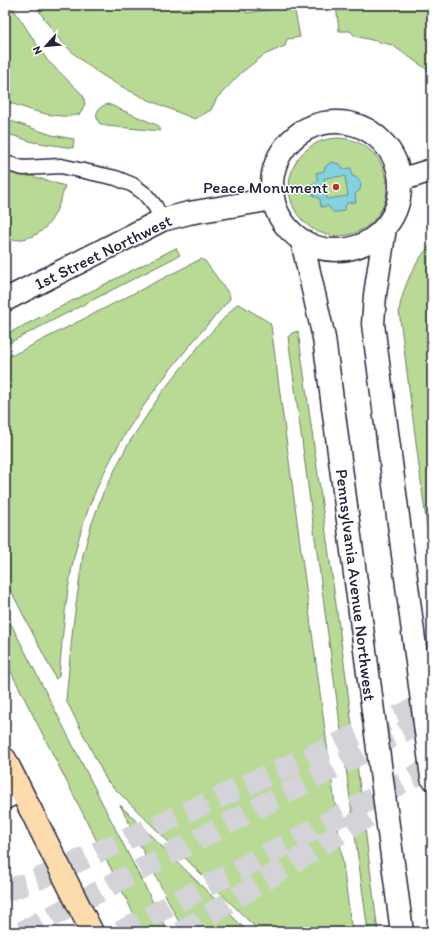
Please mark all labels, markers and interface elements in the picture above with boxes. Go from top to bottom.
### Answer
north arrow [26,26,66,66]
text: N [30,44,45,57]
place label: Peace Monument [203,177,329,197]
marker: Peace Monument [331,182,341,192]
street label: 1st Street Northwest [31,210,175,294]
street label: Pennsylvania Avenue Northwest [332,468,380,702]

